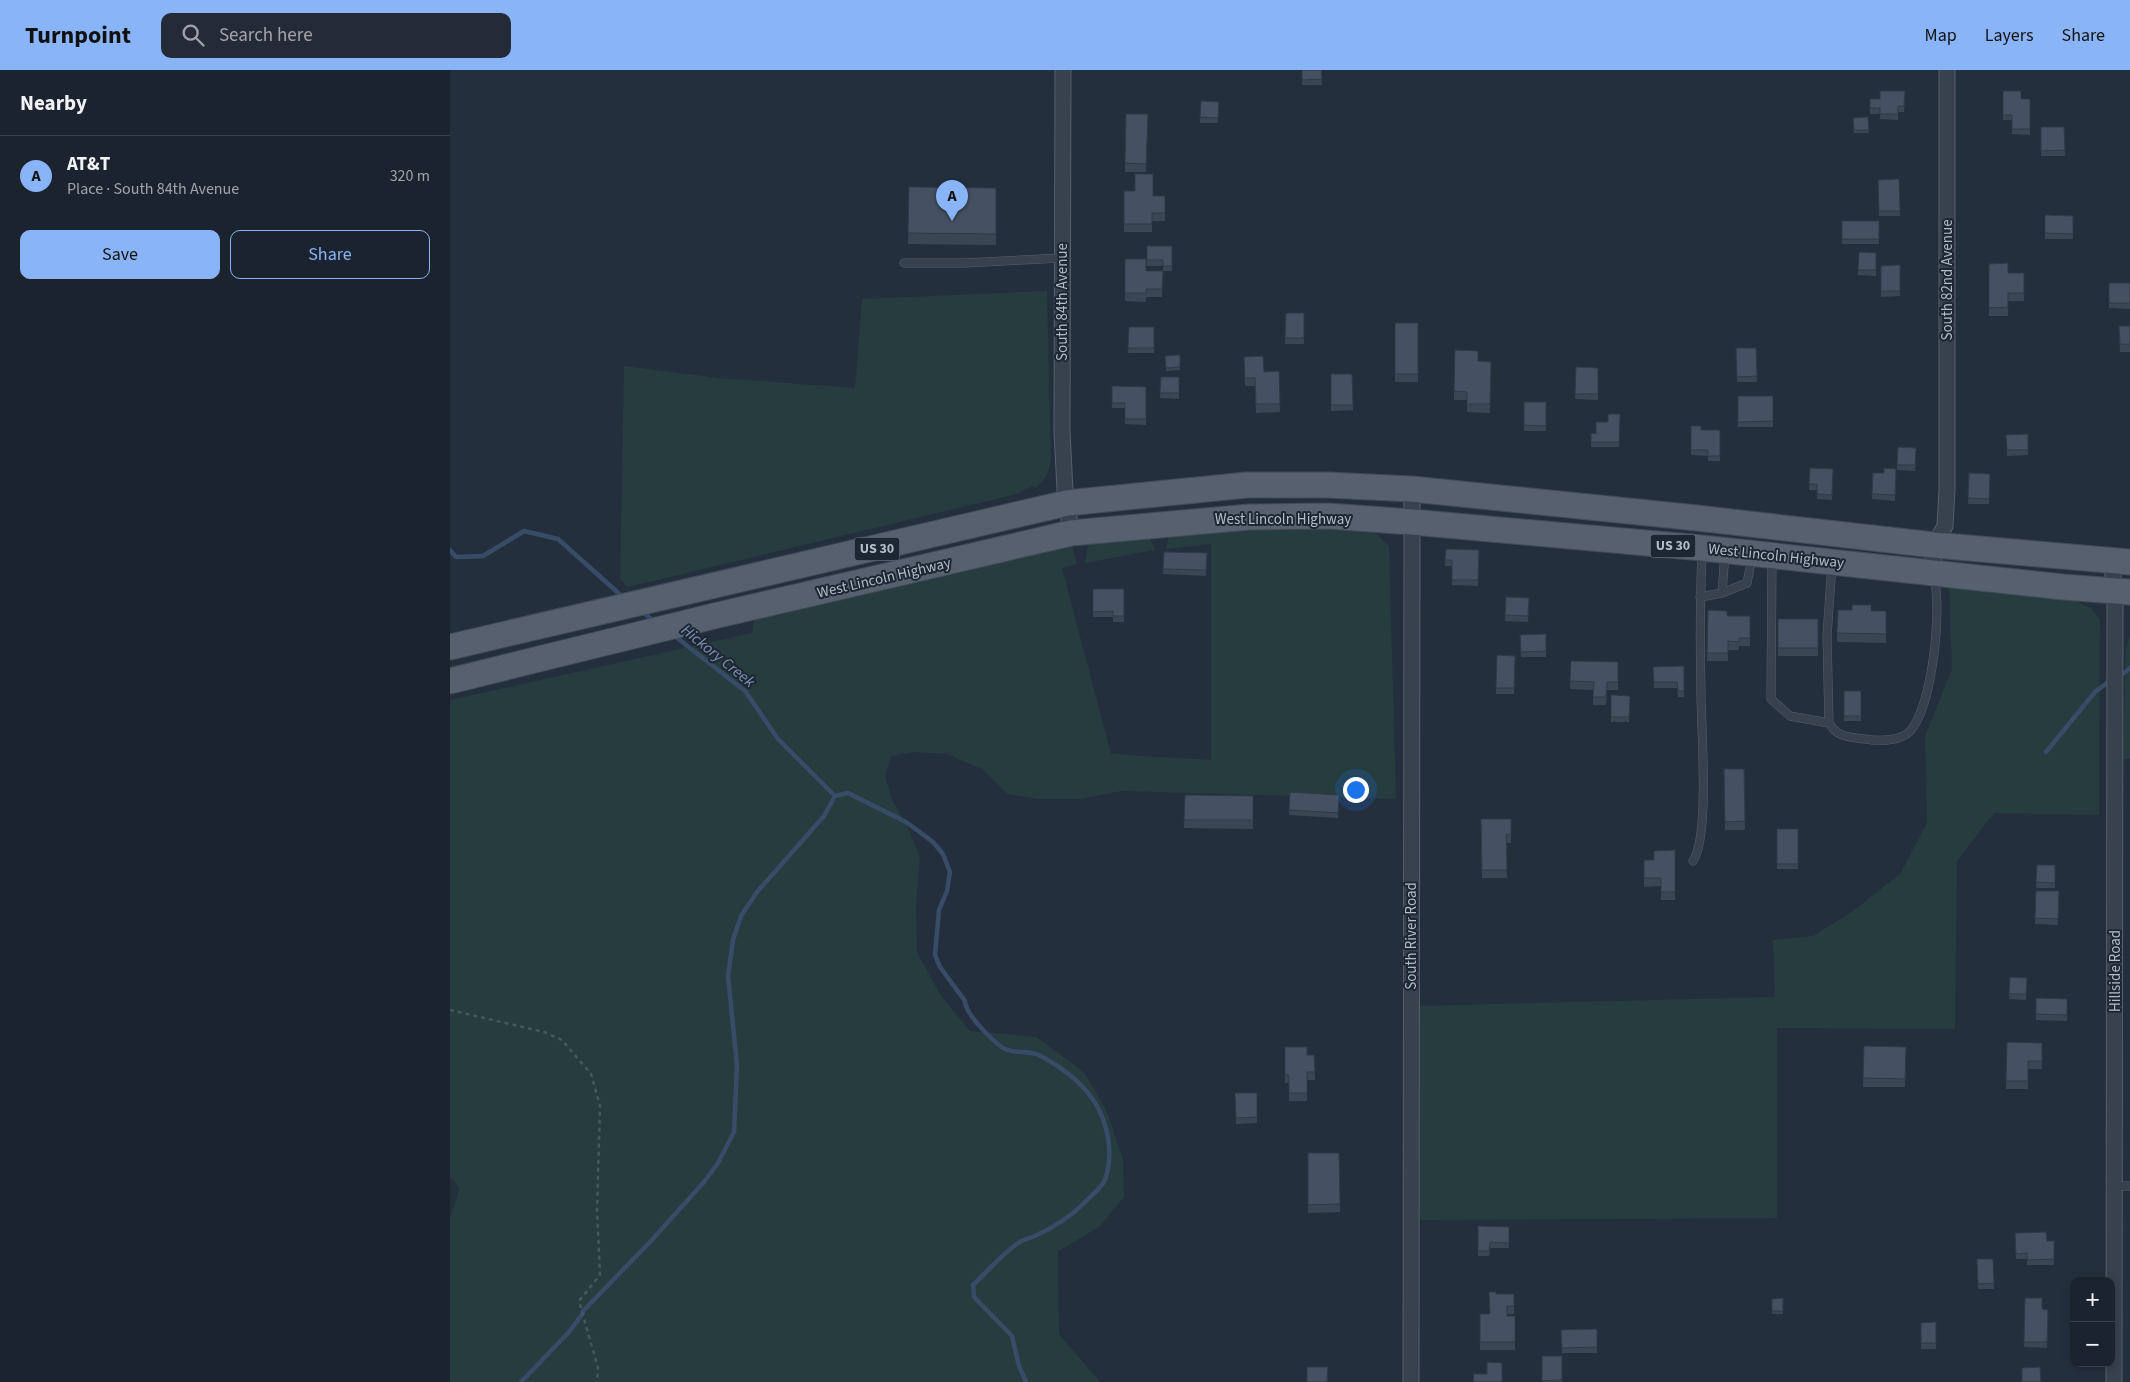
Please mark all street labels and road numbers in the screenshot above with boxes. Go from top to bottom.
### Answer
street label: South 82nd Avenue [1937,219,1958,341]
street label: South 84th Avenue [1052,243,1073,361]
street label: West Lincoln Highway [1215,509,1351,530]
road number: US 30 [1650,534,1696,558]
road number: US 30 [854,538,900,560]
street label: West Lincoln Highway [1707,538,1845,574]
street label: West Lincoln Highway [815,552,953,604]
street label: South River Road [1401,882,1422,990]
street label: Hillside Road [2105,930,2126,1012]

